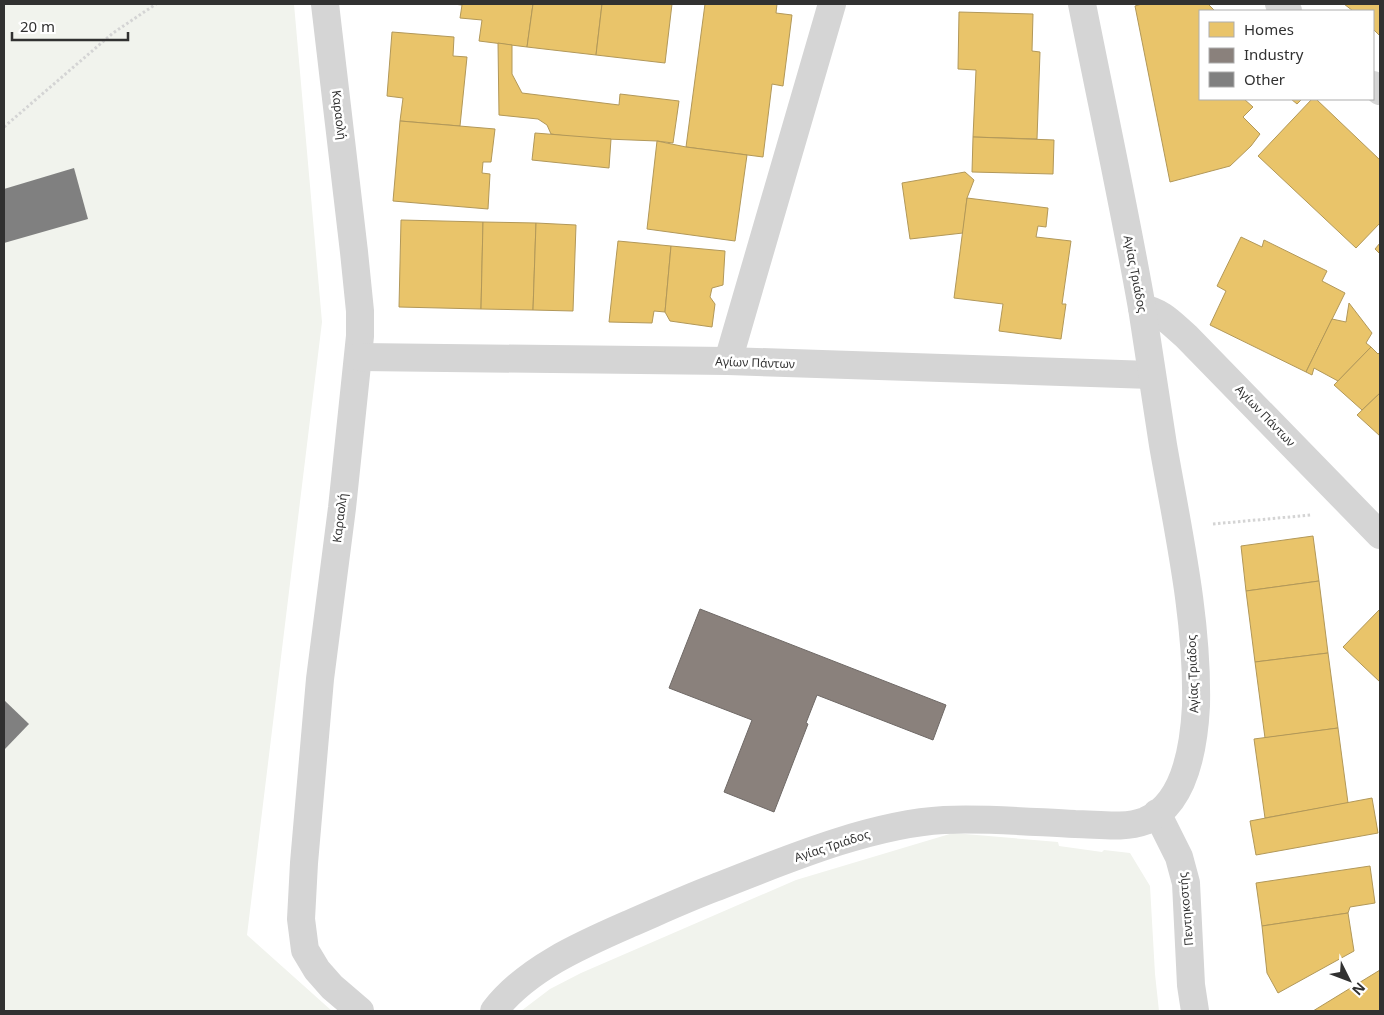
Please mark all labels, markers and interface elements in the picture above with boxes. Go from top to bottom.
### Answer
scale bar [12,10,129,42]
legend [1199,10,1374,100]
text: 20 m [20,16,55,36]
text: Homes [1244,19,1294,39]
text: Industry [1244,44,1304,64]
text: Other [1244,69,1285,89]
street label: Καραολή [328,89,351,141]
street label: Αγίας Τριάδος [1120,234,1151,314]
street label: Αγίων Πάντων [715,353,795,372]
street label: Αγίων Πάντων [1232,381,1299,450]
street label: Καραολή [328,492,351,544]
street label: Αγίας Τριάδος [1183,634,1202,714]
street label: Αγίας Τριάδος [792,825,872,866]
street label: Πεντηκοστής [1174,871,1197,947]
north arrow [1324,955,1374,1005]
text: N [1348,978,1370,1000]

